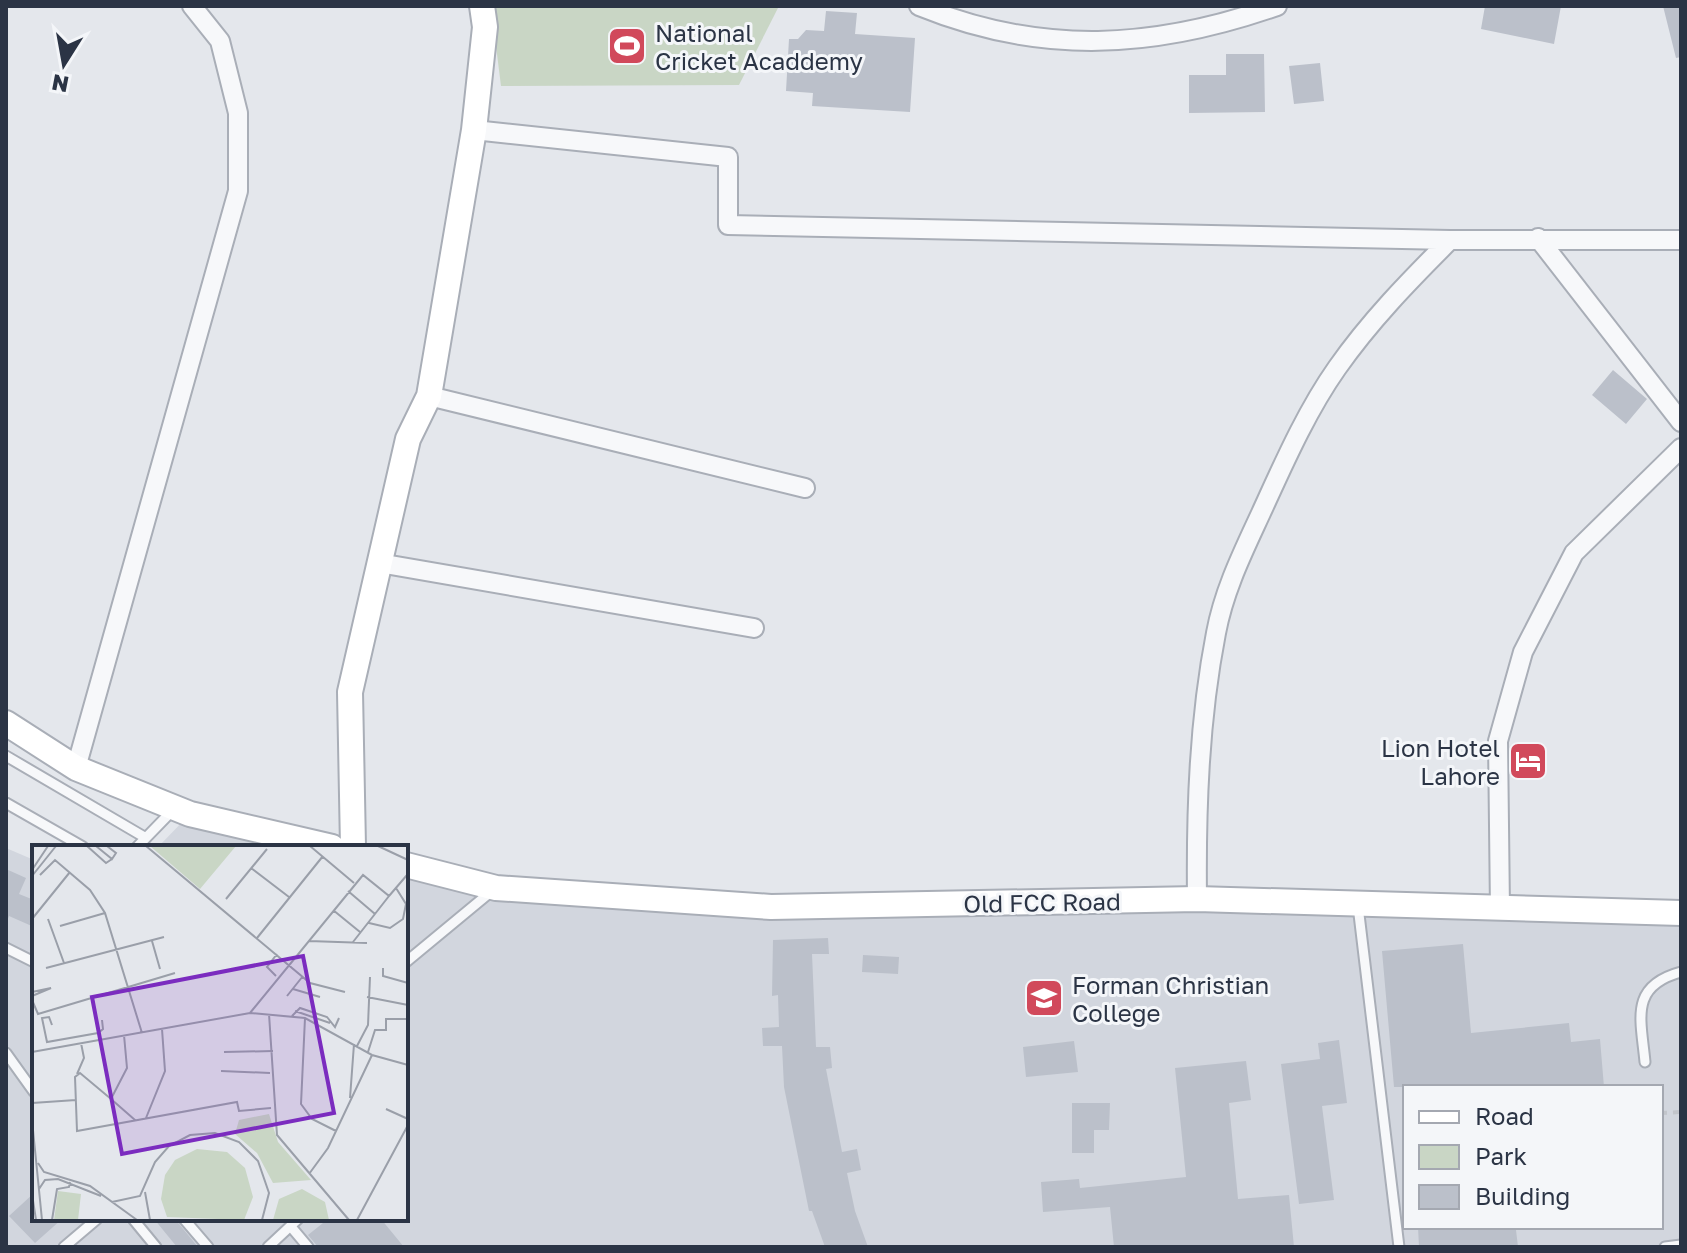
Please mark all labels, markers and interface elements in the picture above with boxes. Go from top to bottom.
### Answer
place label: National Cricket Acaddemy [655,18,863,75]
north arrow [24,24,104,104]
sports icon: National Cricket Acaddemy [606,25,648,67]
text: N [49,69,71,99]
place label: Lion Hotel Lahore [1381,733,1500,790]
hotel icon: Lion Hotel Lahore [1507,740,1549,782]
inset map [32,845,408,1221]
street label: Old FCC Road [963,886,1121,918]
place label: Forman Christian College [1072,970,1269,1027]
school or university icon: Forman Christian College [1023,977,1065,1019]
legend [1403,1085,1663,1229]
text: Road [1475,1101,1534,1130]
text: Park [1475,1141,1527,1170]
text: Building [1475,1181,1570,1210]

